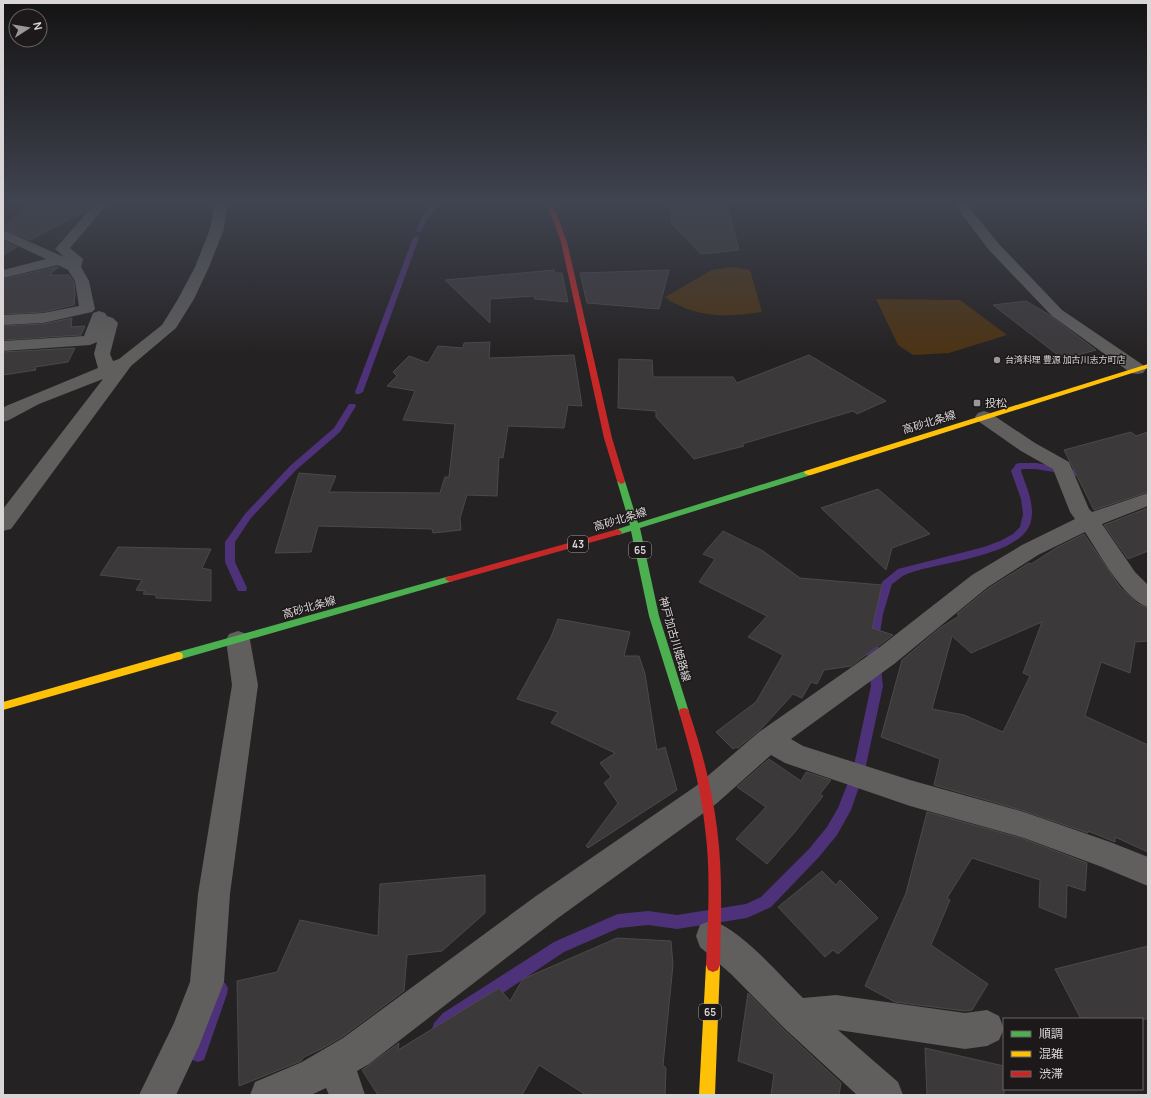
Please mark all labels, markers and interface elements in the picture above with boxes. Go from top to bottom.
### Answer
north arrow [8,8,48,48]
text: N [30,20,46,31]
place label: 台湾料理 豊源 加古川志方町店 [1005,353,1126,366]
marker: 台湾料理 豊源 加古川志方町店 [992,355,1002,365]
place label: 投松 [985,395,1007,410]
marker: 投松 [972,398,982,408]
street label: 高砂北条線 [900,406,957,437]
street label: 高砂北条線 [591,503,648,534]
road number: 43 [568,536,588,552]
road number: 65 [629,542,651,558]
street label: 高砂北条線 [280,592,337,621]
street label: 神戸加古川姫路線 [656,594,695,683]
road number: 65 [699,1004,721,1020]
legend [1003,1018,1143,1090]
text: 順調 [1039,1025,1063,1042]
text: 混雑 [1039,1045,1063,1062]
text: 渋滞 [1039,1065,1063,1082]

